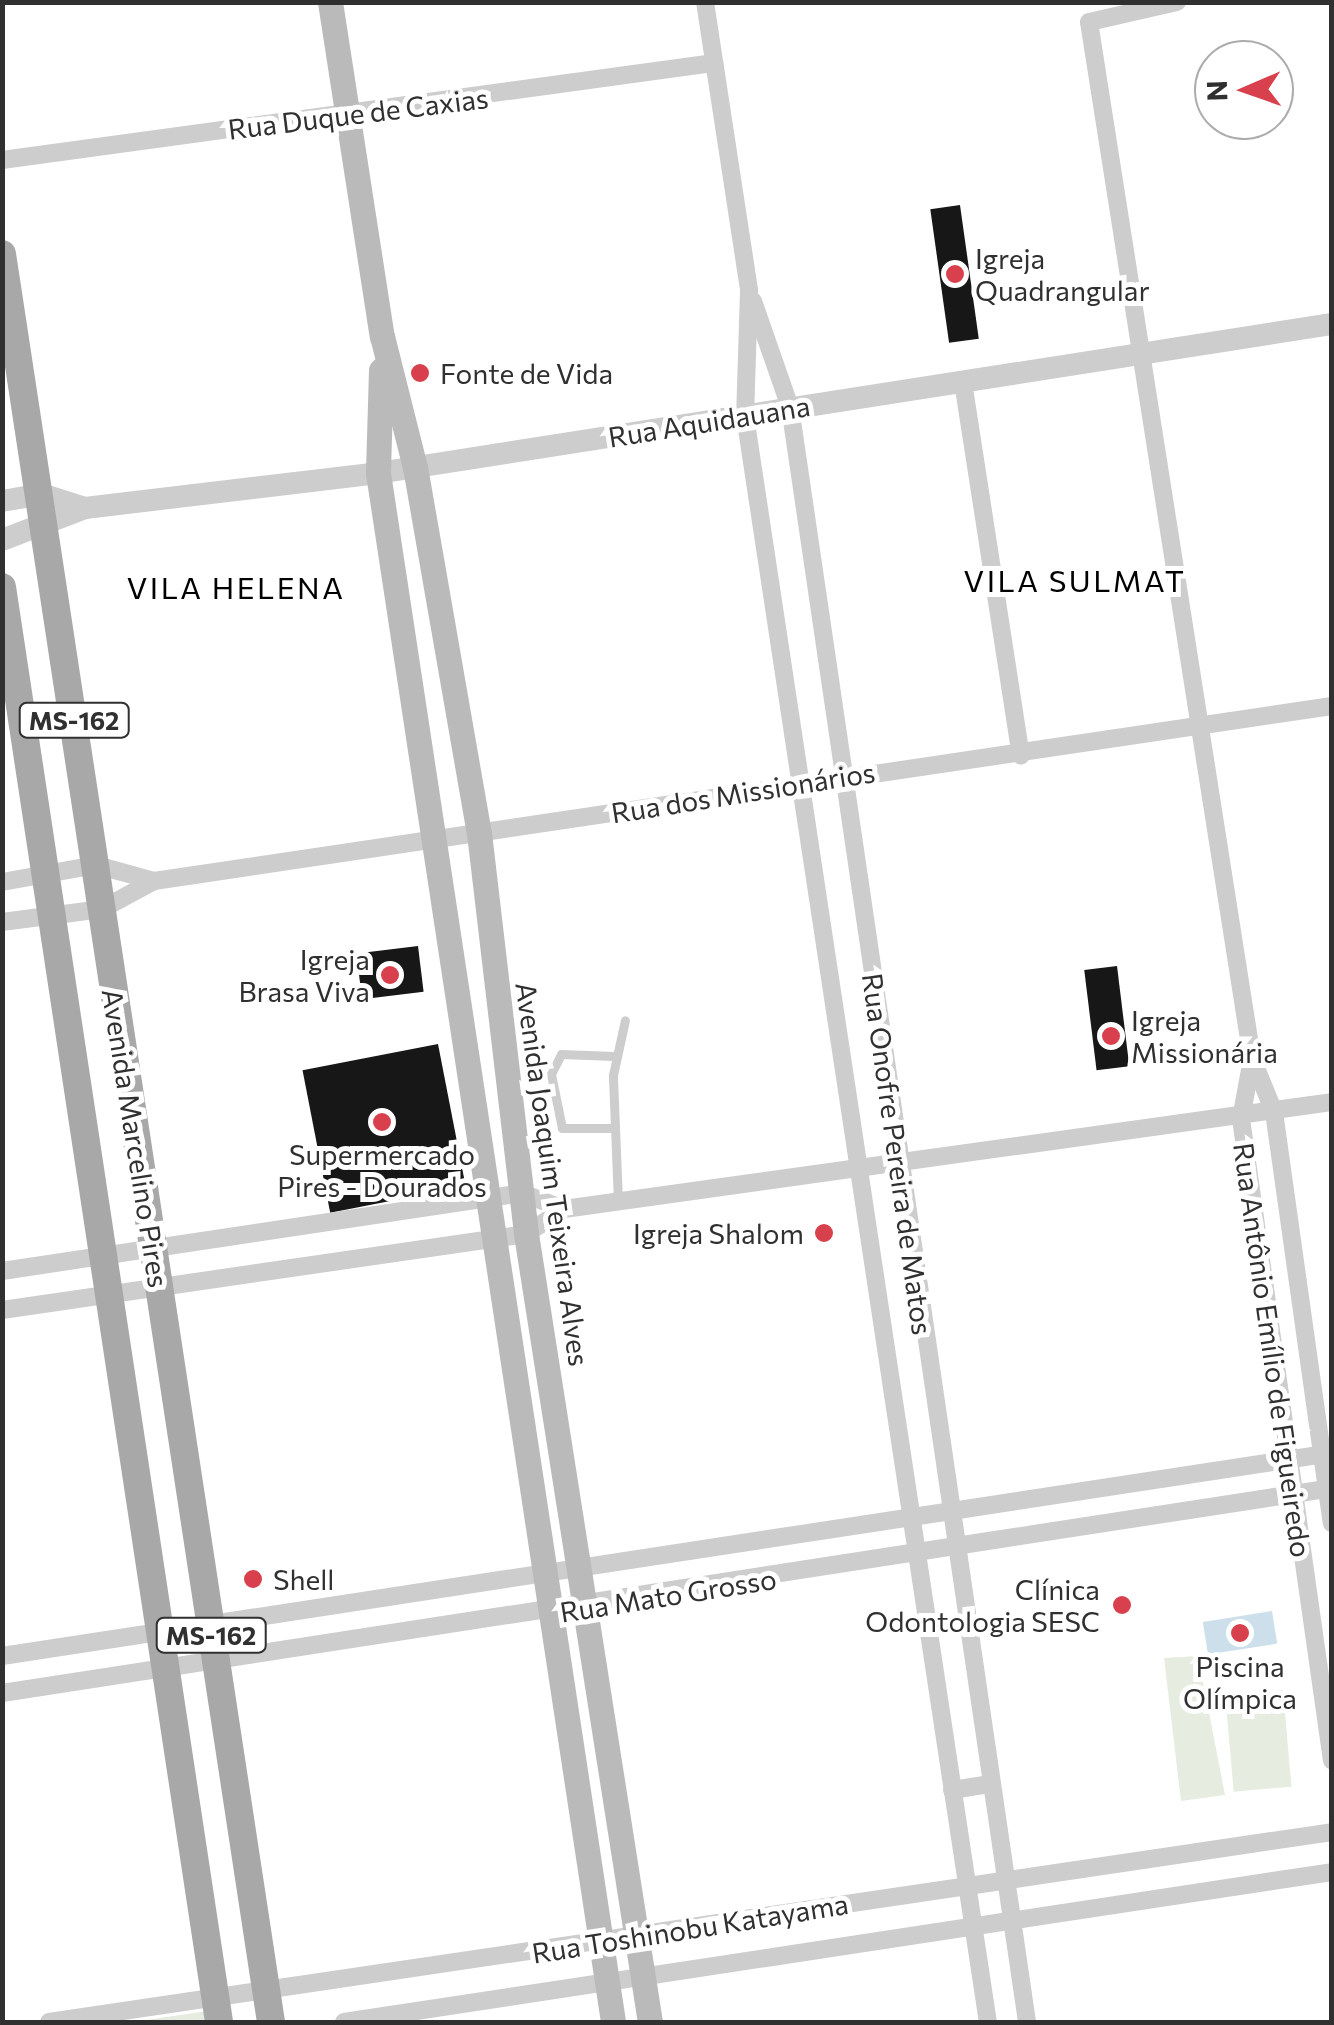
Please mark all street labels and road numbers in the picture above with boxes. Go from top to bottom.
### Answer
street label: Rua Duque de Caxias [226,80,490,146]
street label: Rua Aquidauana [606,388,812,454]
road number: MS-162 [17,700,132,740]
street label: Rua dos Missionários [609,755,877,829]
street label: Rua Onofre Pereira de Matos [856,971,940,1337]
street label: Avenida Joaquim Teixeira Alves [509,980,597,1368]
street label: Avenida Marcelino Pires [96,986,176,1290]
street label: Rua Antônio Emílio de Figueiredo [1227,1141,1319,1559]
street label: Rua Mato Grosso [557,1561,779,1629]
road number: MS-162 [154,1615,268,1655]
street label: Rua Toshinobu Katayama [529,1886,851,1970]

